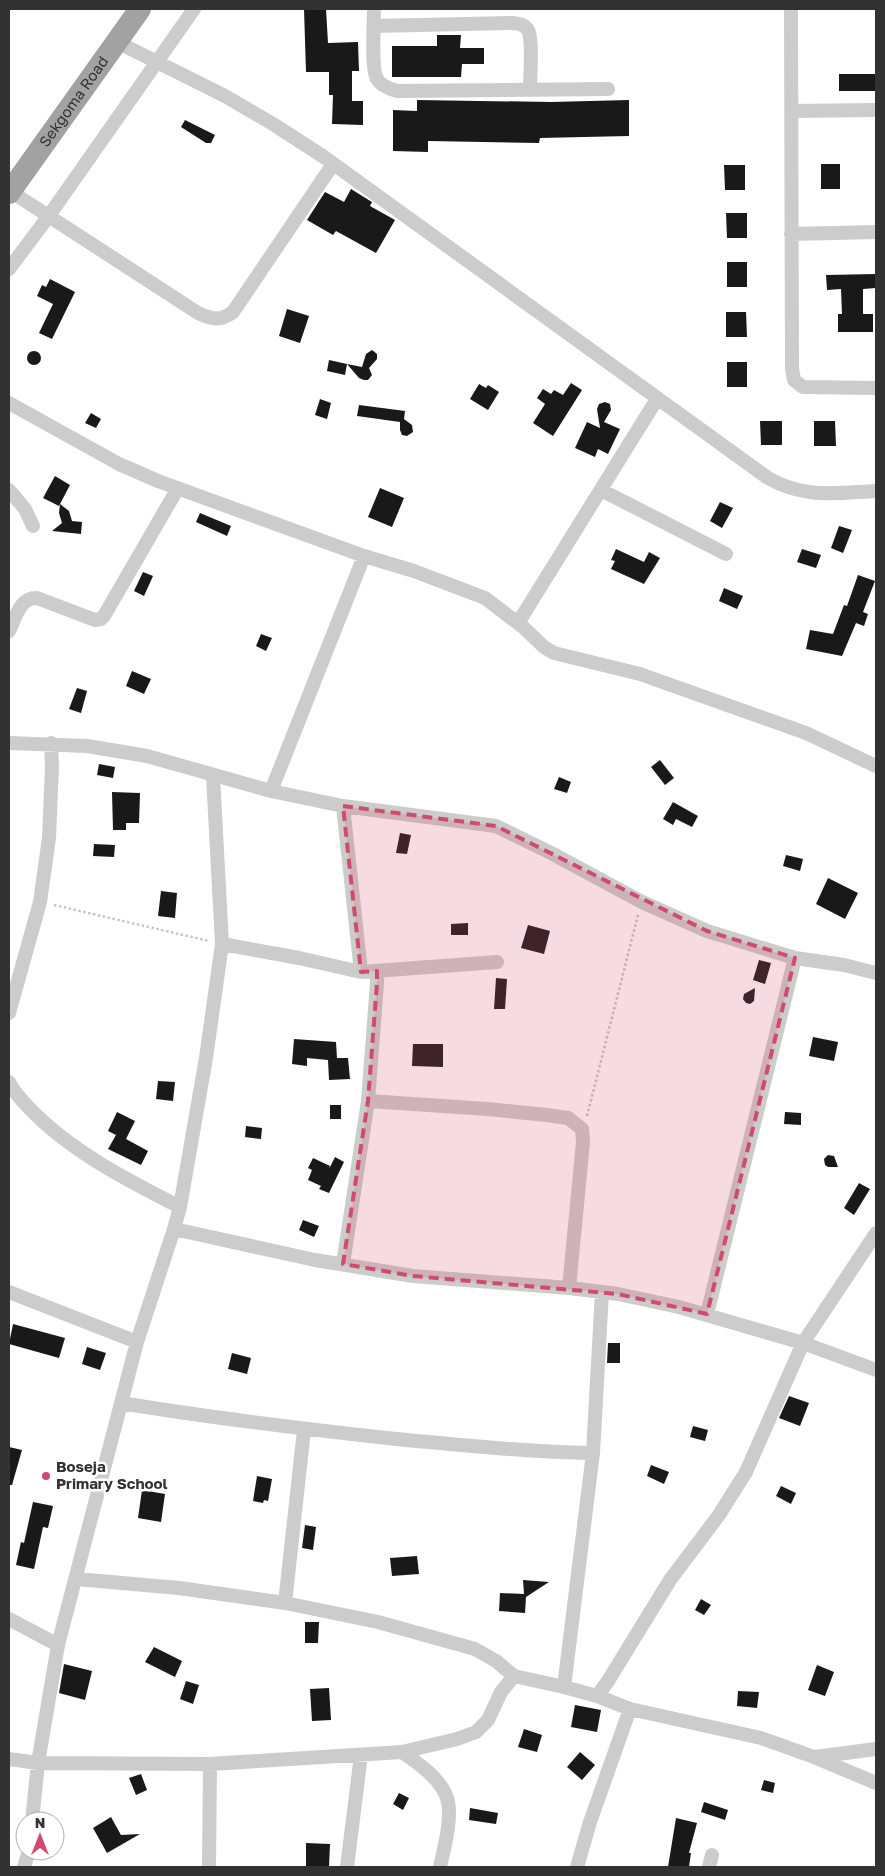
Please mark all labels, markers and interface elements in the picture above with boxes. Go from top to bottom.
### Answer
street label: Sekgoma Road [35,52,112,150]
place label: Boseja Primary School [56,1457,168,1492]
marker: Boseja Primary School [40,1470,52,1482]
north arrow [15,1811,65,1861]
text: N [35,1814,45,1831]

